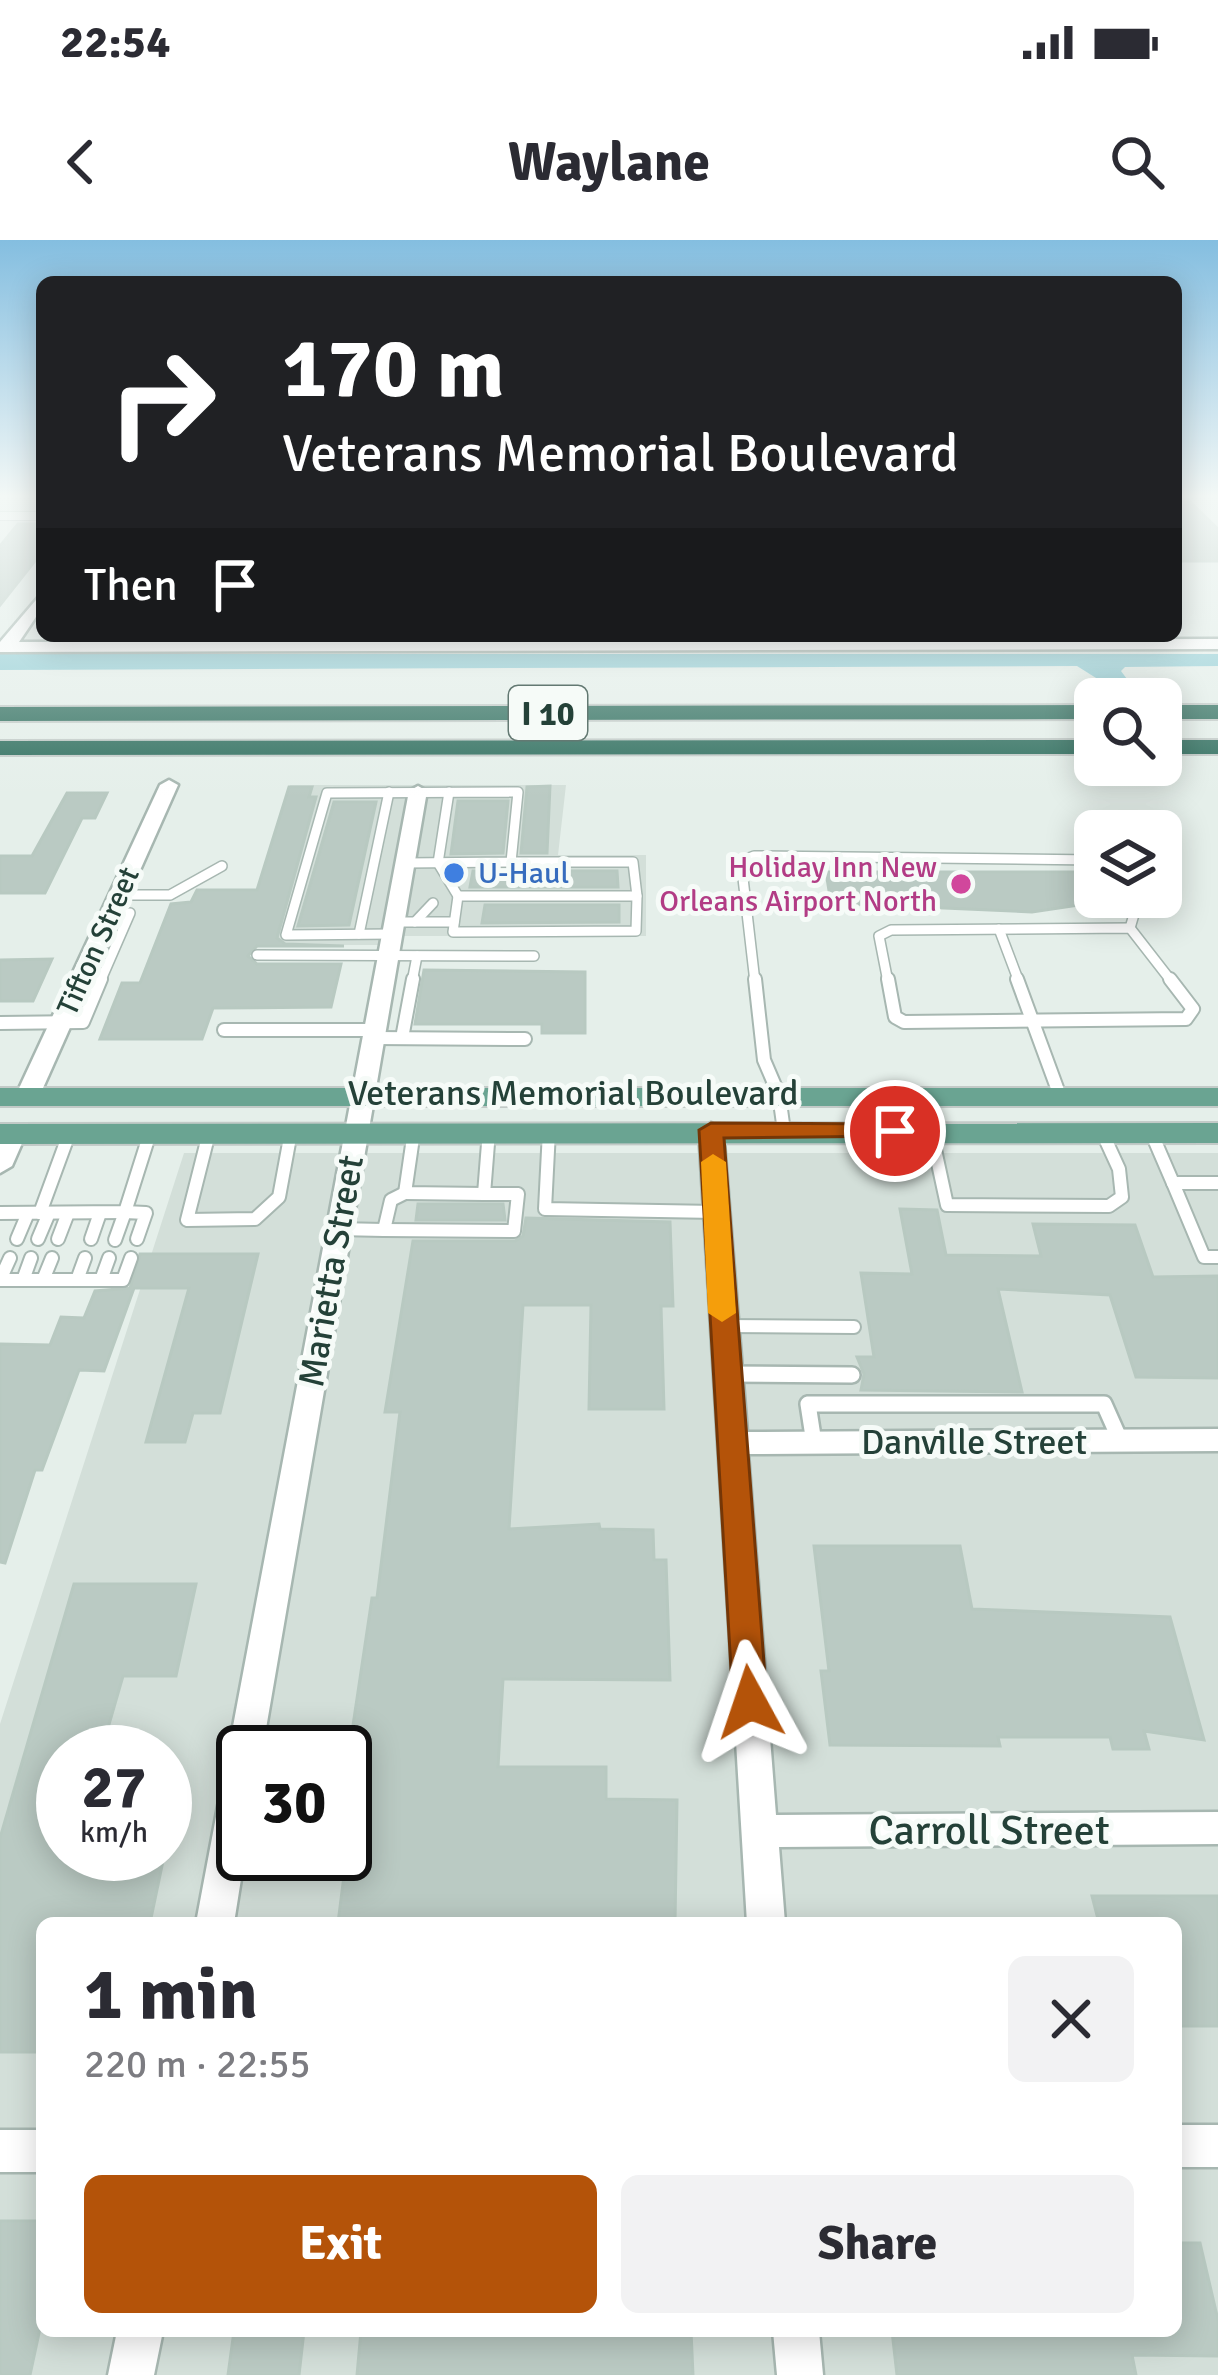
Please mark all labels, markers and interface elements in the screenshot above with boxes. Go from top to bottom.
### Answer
text: 22:54 [60,15,170,70]
icon: back [48,129,114,195]
text: Waylane [508,129,710,196]
icon: search [1104,129,1170,195]
text: 170 m [282,317,504,421]
icon: right [84,324,240,480]
text: Veterans Memorial Boulevard [282,420,959,487]
icon: arrive [202,552,268,618]
text: Then [84,558,178,613]
map controls [1074,678,1182,918]
button: search [1074,678,1182,786]
road number: I 10 [509,686,587,740]
button: layers [1074,810,1182,918]
place label: Holiday Inn New Orleans Airport North [659,849,937,920]
place label: U-Haul [478,855,569,892]
marker: U-Haul [441,860,467,886]
street label: Tifton Street [49,861,148,1021]
marker: Holiday Inn New Orleans Airport North [948,871,974,897]
street label: Veterans Memorial Boulevard [347,1071,799,1116]
pin [844,1080,946,1182]
icon: arrive [862,1098,928,1164]
street label: Marietta Street [289,1152,374,1390]
street label: Danville Street [861,1420,1087,1465]
position arrow [687,1639,813,1765]
speed limit sign: 30 [216,1725,372,1881]
text: 27 [82,1751,146,1825]
street label: Carroll Street [868,1805,1110,1856]
text: km/h [80,1814,148,1851]
text: 1 min [84,1950,258,2039]
button: close [1008,1956,1134,2082]
text: 220 m · 22:55 [84,2040,311,2088]
button: Exit [84,2175,597,2313]
button: Share [621,2175,1134,2313]

